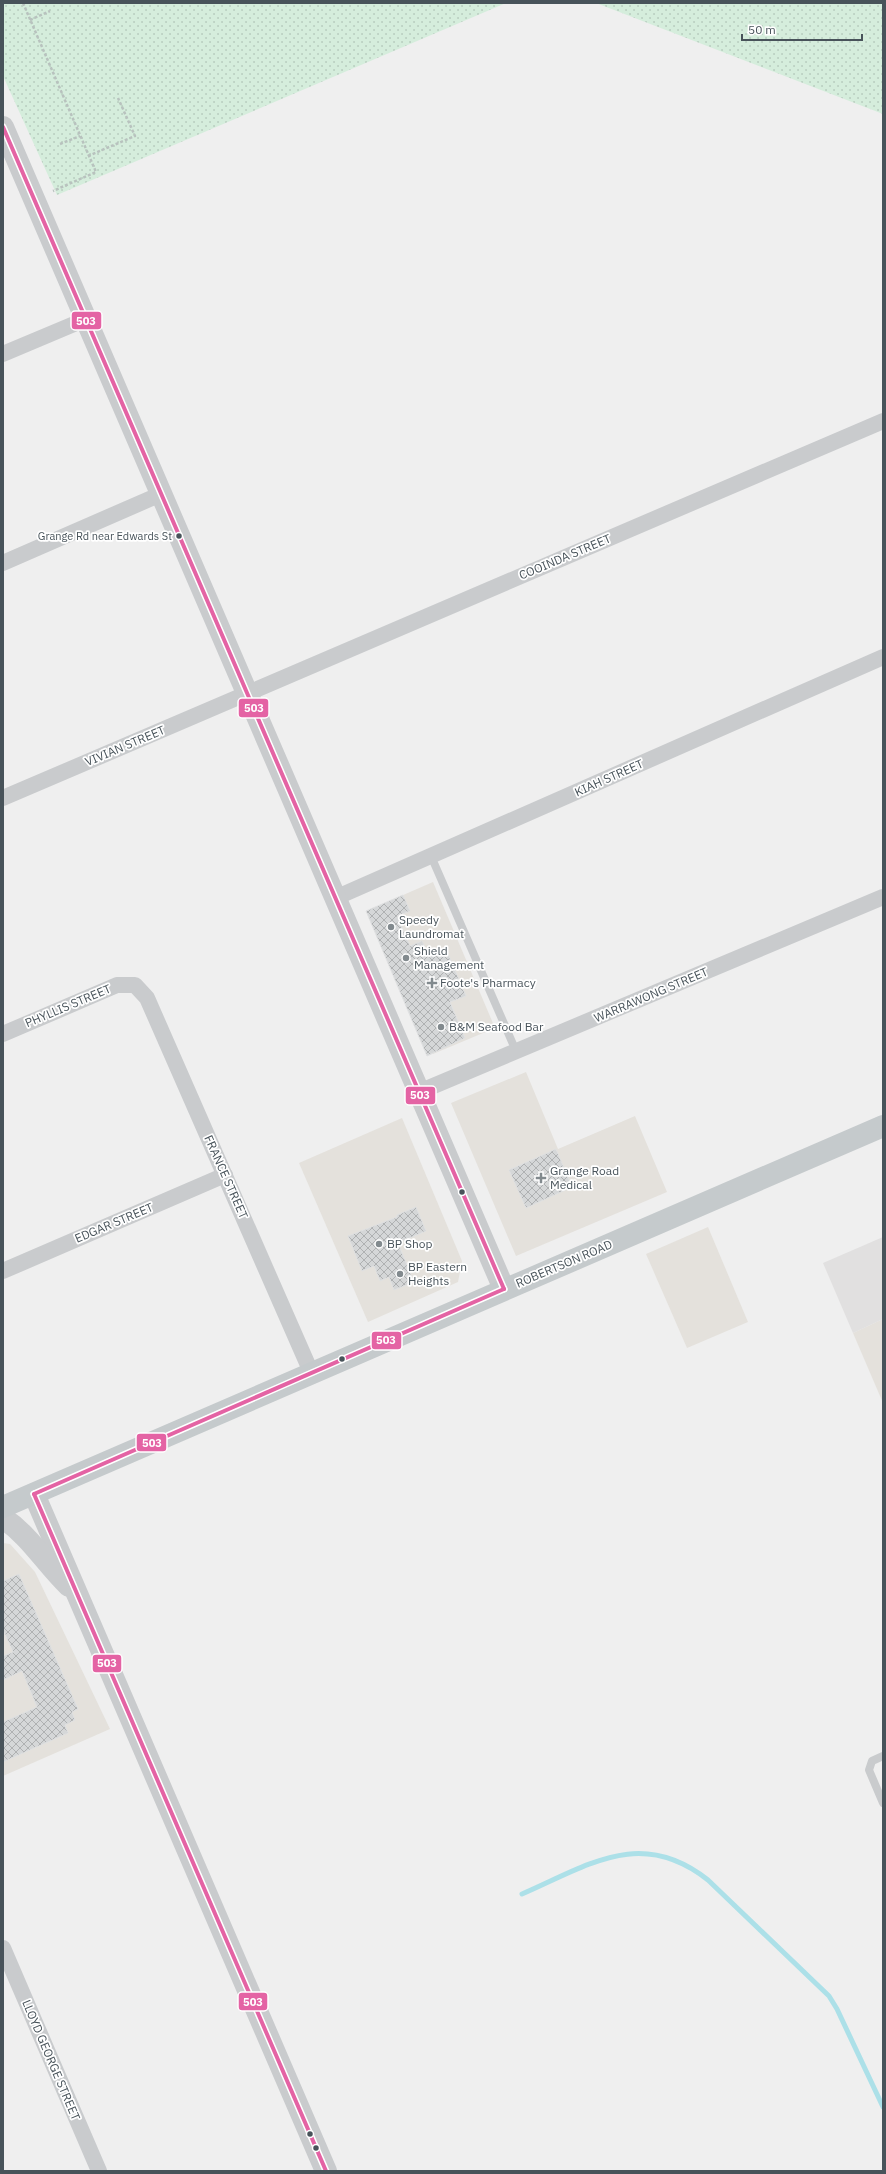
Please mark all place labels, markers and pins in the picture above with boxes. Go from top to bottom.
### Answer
place label: Grange Rd near Edwards St [38,529,172,543]
marker: Grange Rd near Edwards St [174,531,184,541]
place label: Speedy Laundromat [399,912,464,941]
marker: Speedy Laundromat [386,922,396,932]
place label: Shield Management [414,943,484,972]
marker: Shield Management [401,953,411,963]
place label: Foote's Pharmacy [440,975,536,990]
marker: Foote's Pharmacy [427,978,437,988]
place label: B&M Seafood Bar [449,1019,544,1034]
marker: B&M Seafood Bar [436,1022,446,1032]
place label: Grange Road Medical [550,1163,619,1192]
marker: Grange Road Medical [535,1172,547,1184]
unlabelled marker [457,1187,467,1197]
place label: BP Shop [387,1236,432,1251]
marker: BP Shop [374,1239,384,1249]
place label: BP Eastern Heights [408,1259,467,1288]
marker: BP Eastern Heights [395,1269,405,1279]
unlabelled marker [337,1354,347,1364]
unlabelled marker [305,2129,315,2139]
unlabelled marker [311,2143,321,2153]

